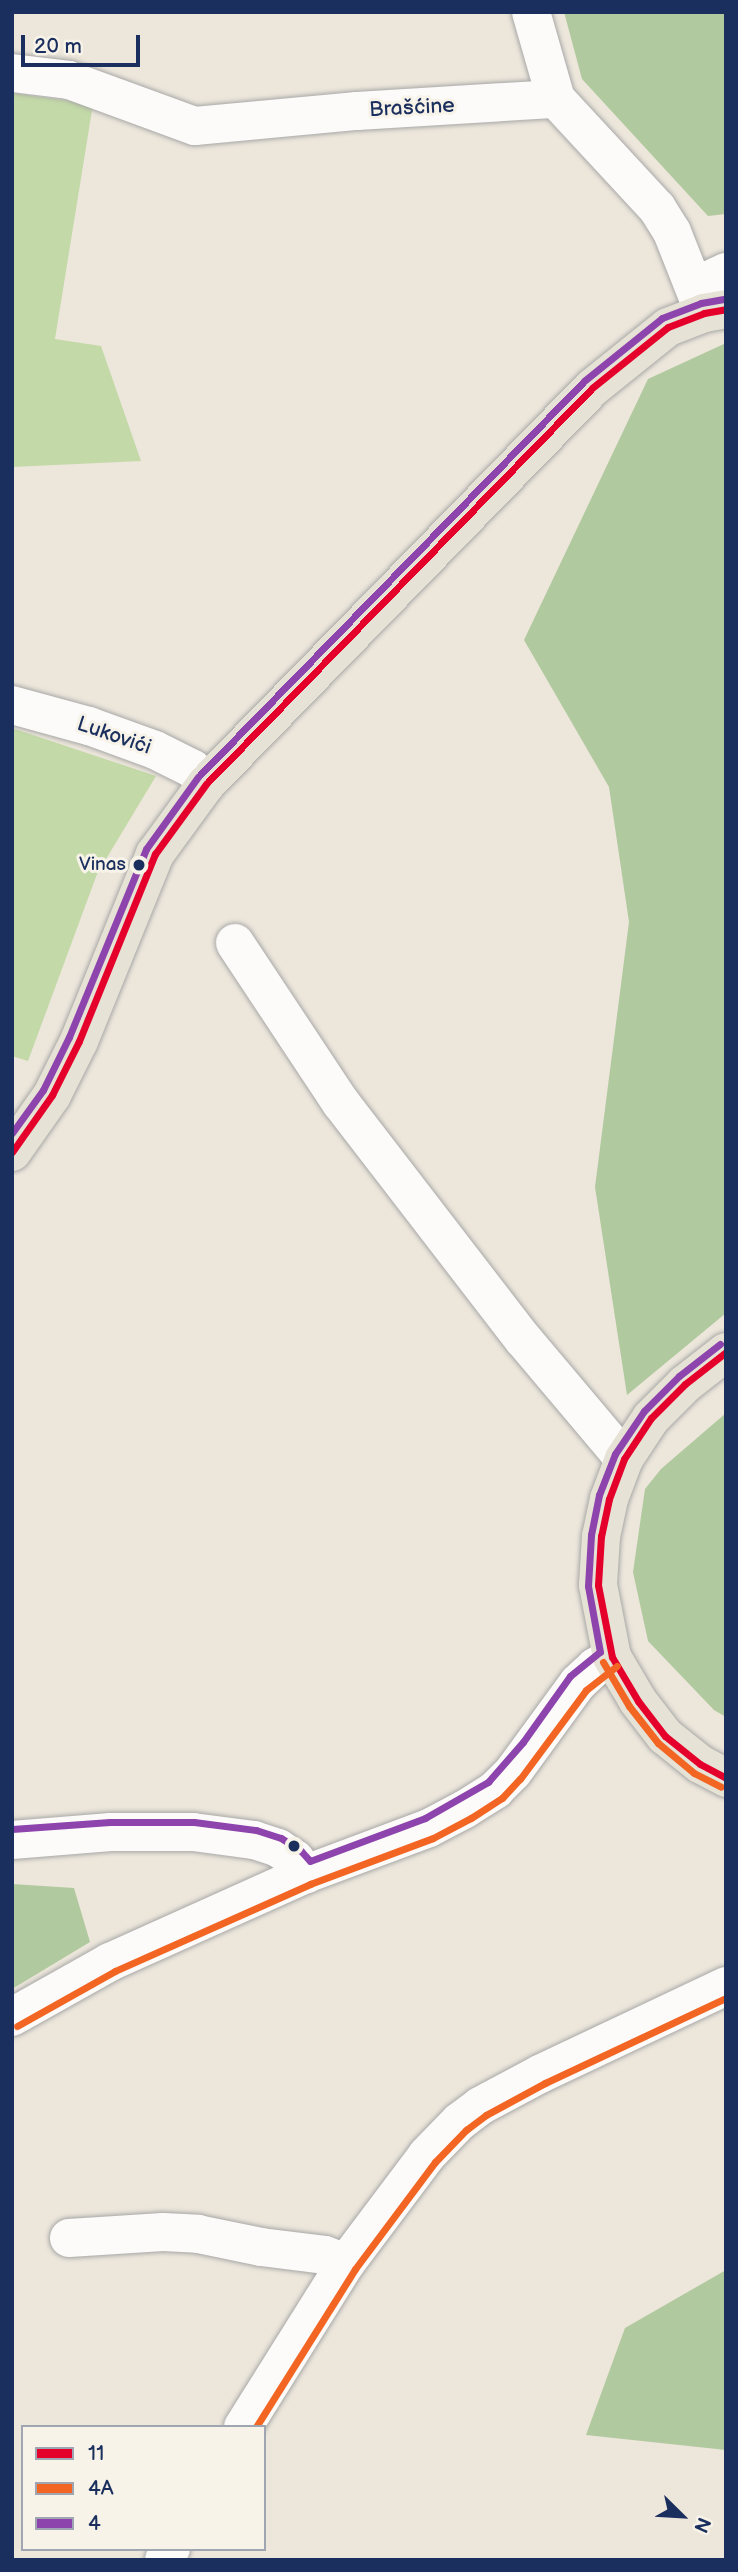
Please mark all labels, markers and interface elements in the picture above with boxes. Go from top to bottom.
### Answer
scale bar [24,21,144,65]
text: 20 m [34,34,82,59]
street label: Brašćine [369,93,455,123]
street label: Lukovići [74,712,154,760]
place label: Vinas [79,854,126,876]
marker: Vinas [132,858,146,872]
unlabelled marker [287,1839,301,1853]
legend [21,2425,266,2551]
text: 11 [88,2441,104,2466]
text: 4A [88,2476,114,2501]
north arrow [647,2481,717,2551]
text: 4 [88,2511,101,2536]
text: N [688,2514,715,2536]

